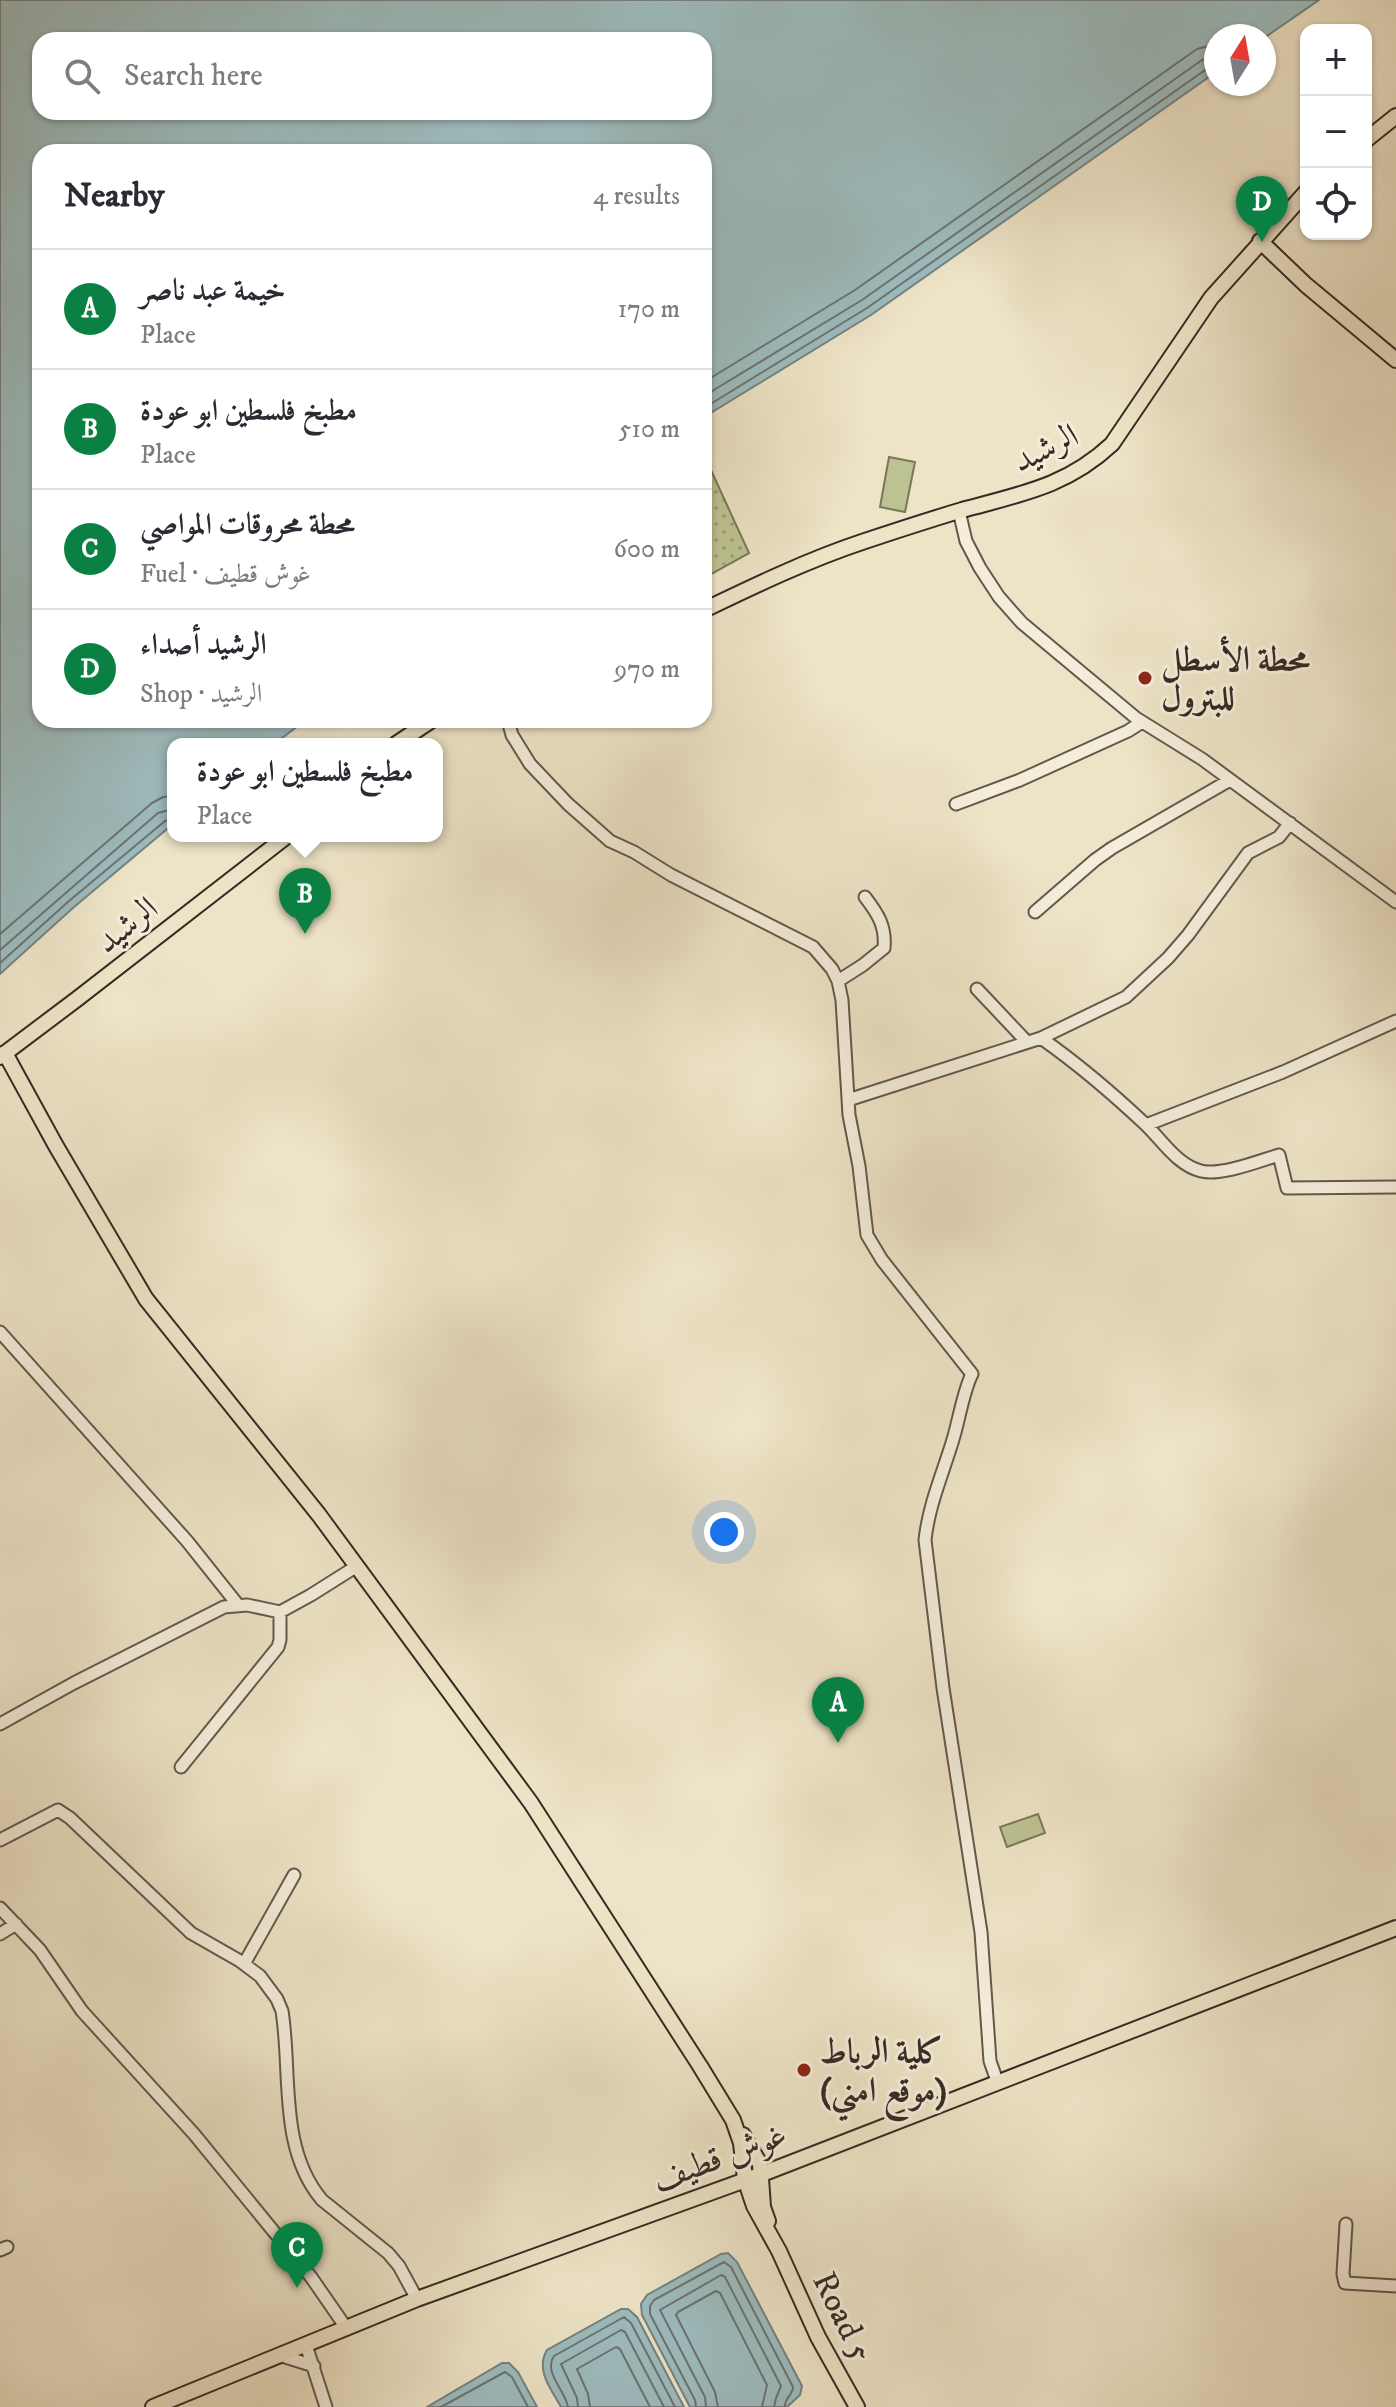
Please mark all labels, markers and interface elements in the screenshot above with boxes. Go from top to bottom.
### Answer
north arrow [1204,24,1276,96]
map controls [1300,24,1372,240]
button: + [1300,24,1372,96]
search box [32,32,712,120]
icon: search [60,54,104,98]
text: Search here [124,58,263,95]
button: − [1300,96,1372,168]
button: locate [1300,168,1372,240]
text: Nearby [64,175,165,217]
pin: D [1236,176,1288,242]
text: 4 results [593,180,680,213]
text: خيمة عبد ناصر [140,273,286,310]
text: A [82,293,98,326]
text: 170 m [618,293,680,326]
text: Place [140,319,196,352]
text: مطبخ فلسطين ابو عودة [140,393,357,430]
text: B [82,413,98,446]
text: 510 m [619,413,680,446]
street label: الرشيد [1006,415,1086,483]
text: Place [140,439,196,472]
text: محطة محروقات المواصي [140,507,355,544]
text: C [81,533,99,566]
text: 600 m [613,533,680,566]
text: Fuel · غوش قطيف [140,558,311,591]
text: الرشيد أصداء [140,627,267,664]
place label: محطة الأسطل للبترول [1161,635,1311,720]
text: D [80,653,100,686]
text: 970 m [614,653,680,686]
marker: محطة الأسطل للبترول [1136,669,1154,687]
text: Shop · الرشيد [140,678,263,711]
popup [167,738,443,842]
text: مطبخ فلسطين ابو عودة [197,754,413,791]
text: Place [197,800,252,833]
pin: B [279,868,331,934]
street label: الرشيد [87,888,167,963]
your location [704,1512,744,1552]
pin: A [812,1677,864,1743]
place label: كلية الرباط (موقع امني) [820,2031,947,2122]
marker: كلية الرباط (موقع امني) [795,2061,813,2079]
street label: غوش قطيف [647,2114,793,2202]
pin: C [271,2222,323,2288]
street label: Road 5 [803,2265,882,2369]

